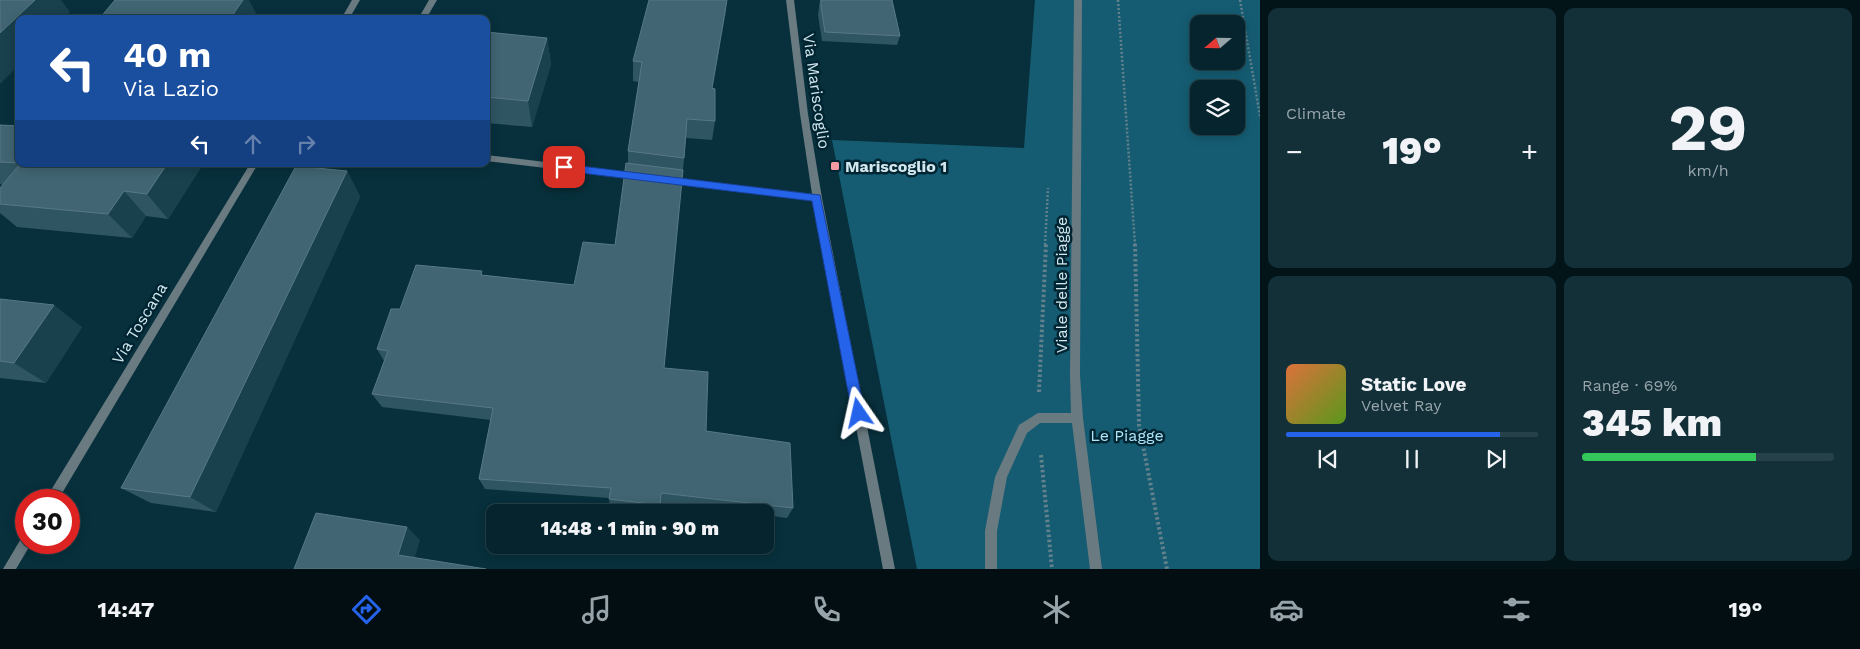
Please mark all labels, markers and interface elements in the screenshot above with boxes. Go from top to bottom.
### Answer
north arrow [1190,15,1245,70]
map controls [1190,15,1245,135]
street label: Via Mariscoglio [799,32,834,150]
text: 40 m [123,34,211,76]
icon: left [40,35,105,100]
text: Via Lazio [123,76,219,101]
button: layers [1190,80,1245,135]
text: 29 [1669,90,1747,166]
text: Climate [1286,104,1346,123]
text: 19° [1382,129,1442,173]
icon: left [186,130,214,158]
icon: ahead [239,130,267,158]
icon: right [292,130,320,158]
text: − [1286,135,1303,168]
text: + [1521,135,1538,168]
pin [543,146,585,188]
icon: arrive [550,153,578,181]
place label: Mariscoglio 1 [845,157,947,176]
marker: Mariscoglio 1 [829,160,841,172]
text: km/h [1687,161,1729,180]
street label: Viale delle Piagge [1052,217,1071,353]
street label: Via Toscana [108,279,171,367]
text: Static Love [1361,373,1466,396]
text: Range · 69% [1582,376,1677,395]
position arrow [832,386,884,438]
text: Velvet Ray [1361,396,1441,415]
text: 345 km [1582,401,1722,445]
park label: Le Piagge [1090,426,1164,445]
icon: previous [1314,445,1342,473]
icon: pause [1398,445,1426,473]
icon: next [1482,445,1510,473]
speed limit sign: 30 [15,489,80,554]
text: 14:48 · 1 min · 90 m [541,517,719,540]
icon: directions [349,592,384,627]
icon: music [579,592,614,627]
icon: phone [809,592,844,627]
icon: climate [1039,592,1074,627]
icon: car [1269,592,1304,627]
icon: filters [1499,592,1534,627]
text: 14:47 [97,597,154,622]
text: 19° [1729,597,1762,622]

